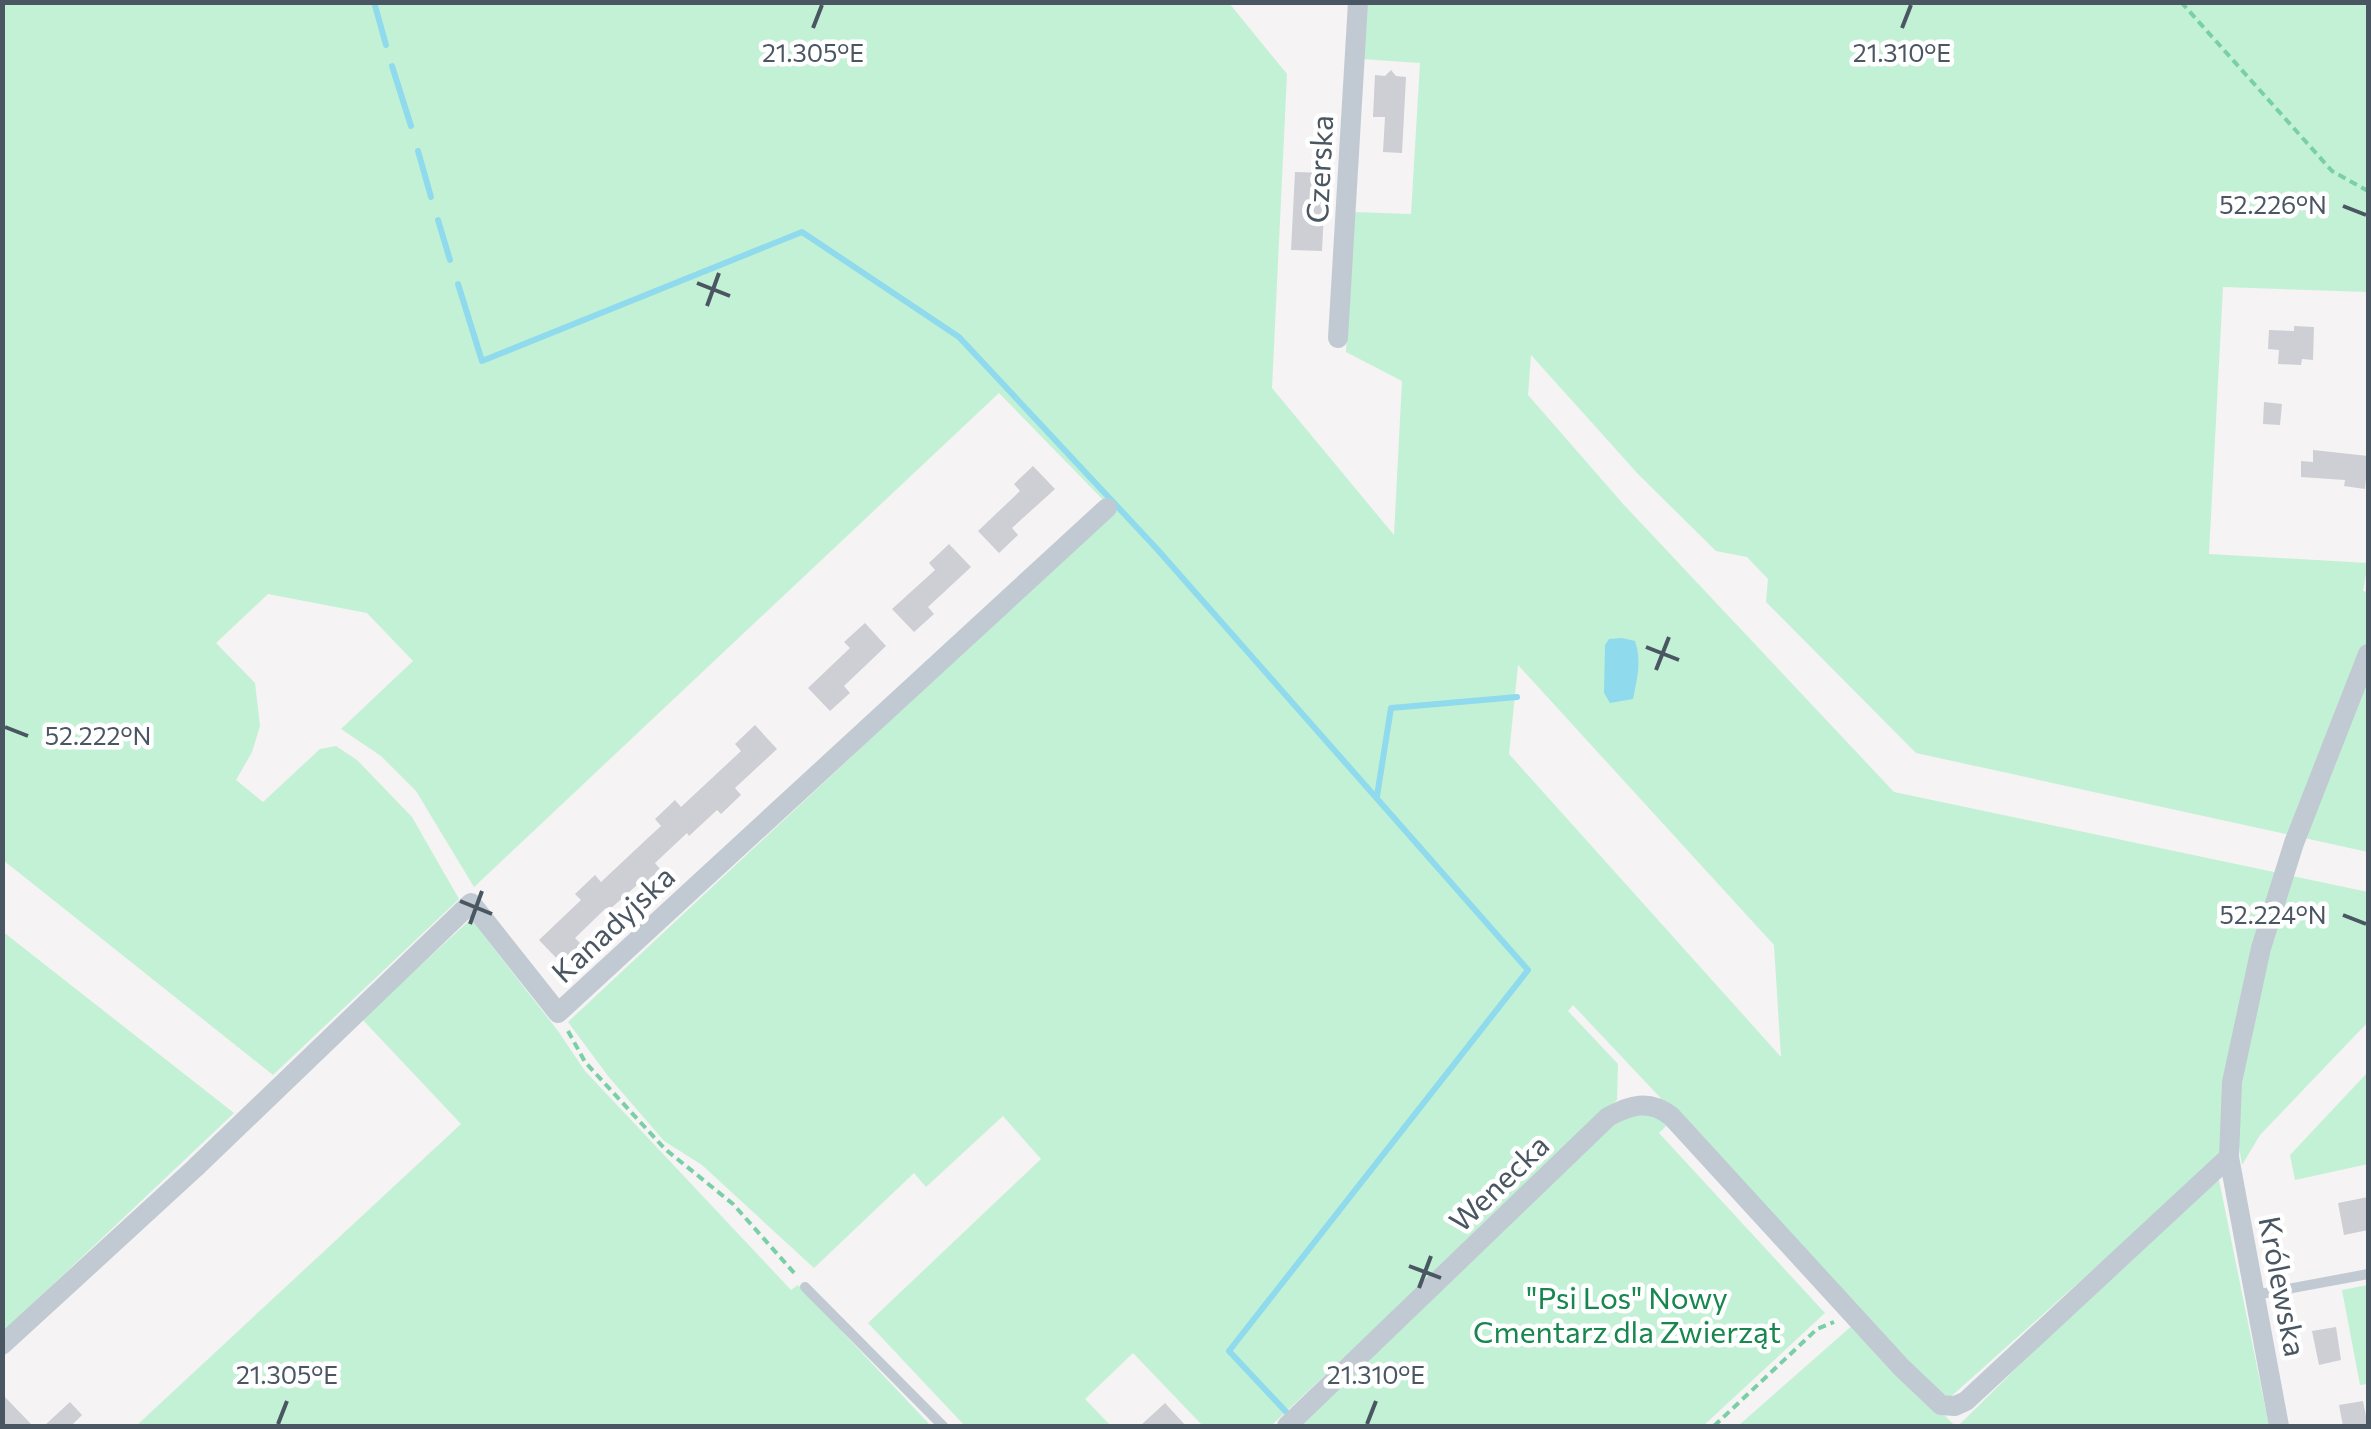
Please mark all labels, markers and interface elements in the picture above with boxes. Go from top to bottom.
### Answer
text: 21.305°E [762,37,864,67]
text: 21.310°E [1853,37,1951,67]
street label: Czerska [1297,114,1339,224]
text: 52.226°N [2219,189,2327,219]
text: 52.222°N [45,720,151,750]
street label: Kanadyjska [543,857,681,989]
text: 52.224°N [2220,899,2326,929]
street label: Wenecka [1440,1126,1556,1238]
street label: Królewska [2252,1213,2316,1359]
park label: "Psi Los" Nowy Cmentarz dla Zwierząt [1473,1278,1781,1349]
text: 21.305°E [236,1359,338,1389]
text: 21.310°E [1327,1359,1425,1389]

